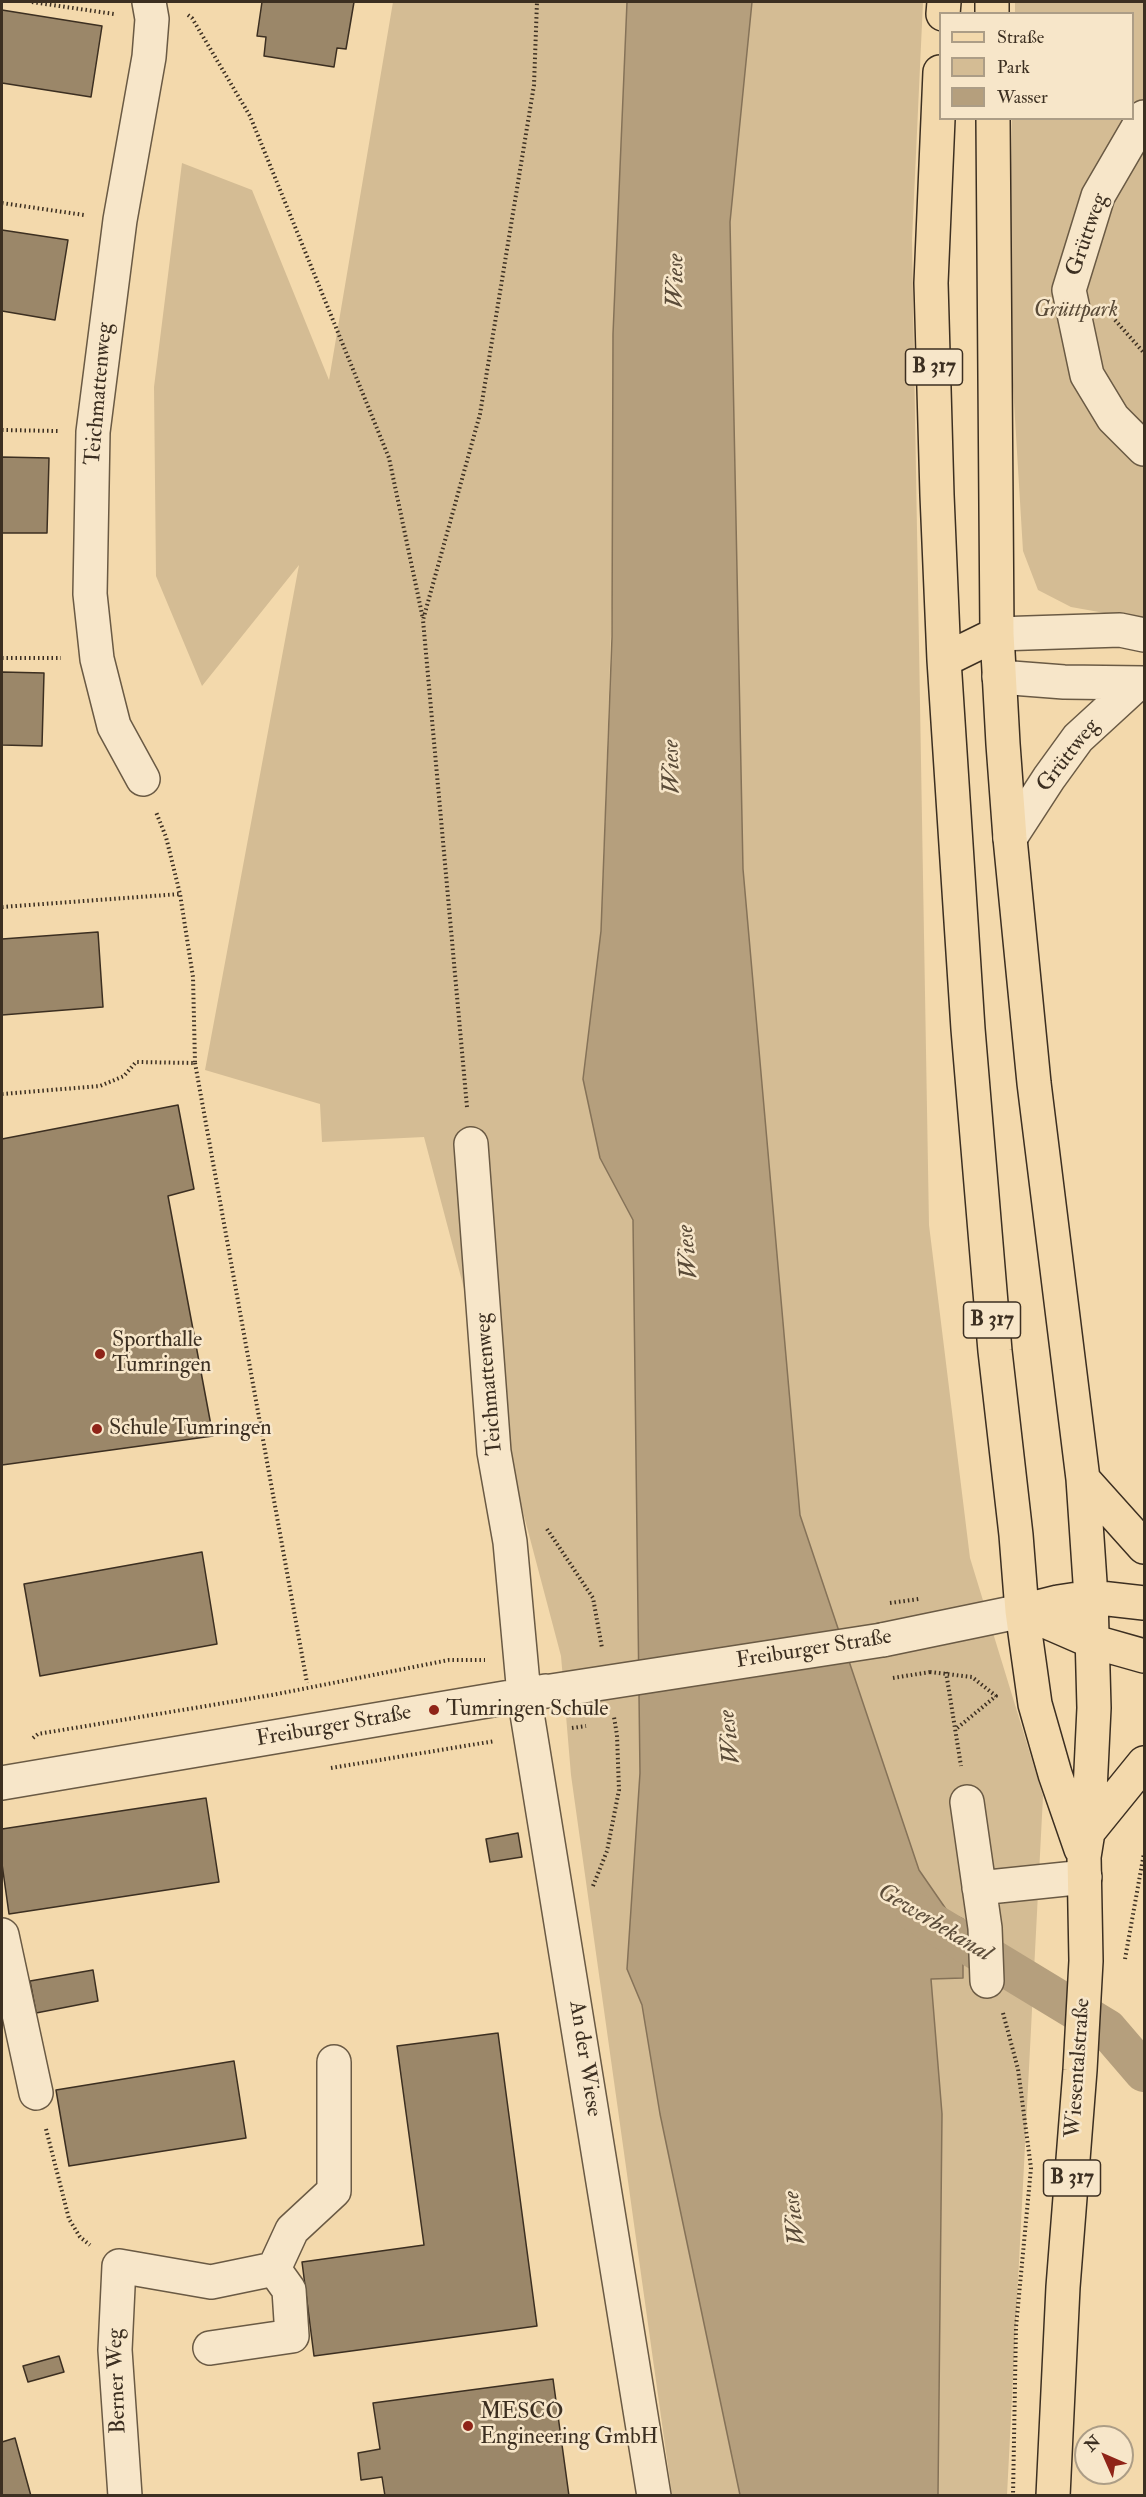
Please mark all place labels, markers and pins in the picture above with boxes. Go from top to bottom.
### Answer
place label: Sporthalle Tumringen [112,1328,211,1380]
marker: Sporthalle Tumringen [93,1347,107,1361]
place label: Schule Tumringen [109,1416,272,1442]
marker: Schule Tumringen [90,1422,104,1436]
place label: Tumringen Schule [446,1697,609,1723]
marker: Tumringen Schule [427,1703,441,1717]
place label: MESCO Engineering GmbH [480,2400,658,2452]
marker: MESCO Engineering GmbH [461,2419,475,2433]

